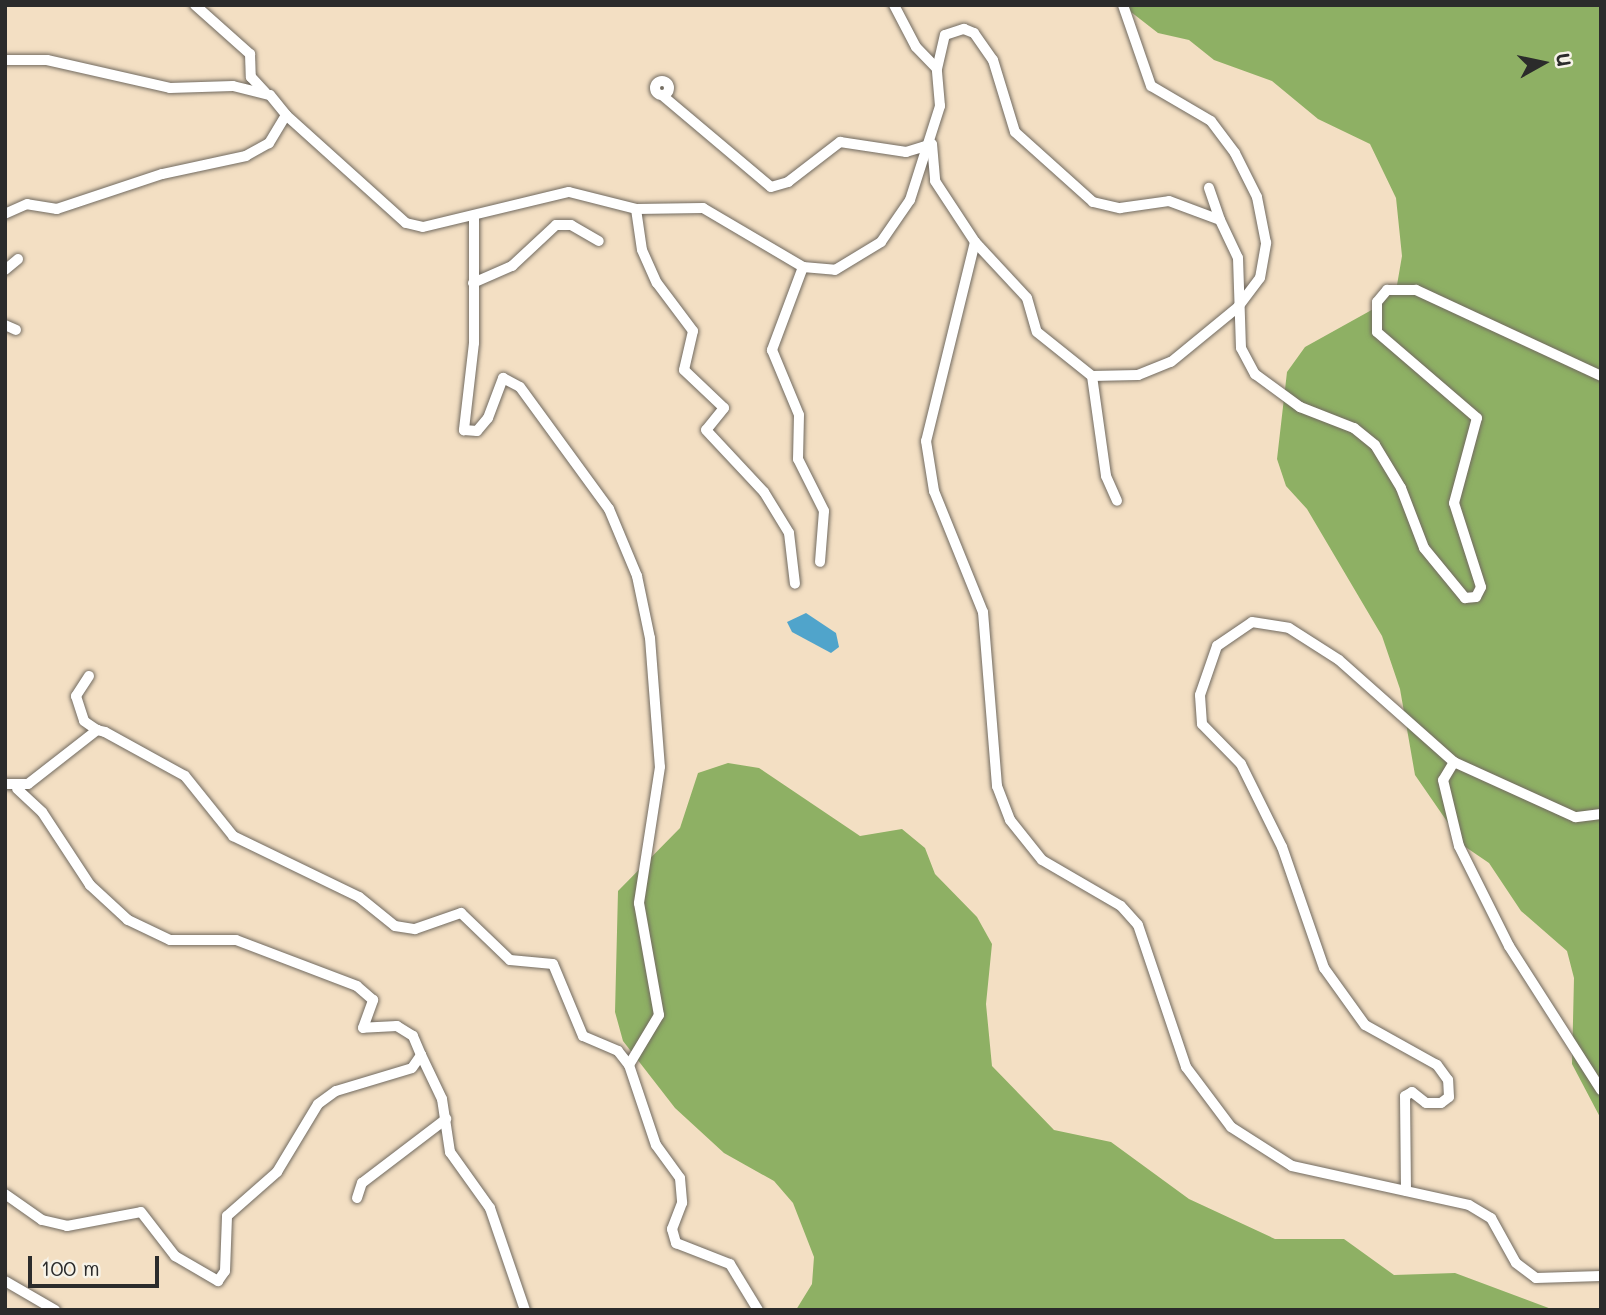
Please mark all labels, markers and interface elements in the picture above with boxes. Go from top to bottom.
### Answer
north arrow [1508,28,1578,98]
text: U [1551,51,1578,68]
scale bar [32,1242,163,1286]
text: 100 m [41,1254,100,1281]

